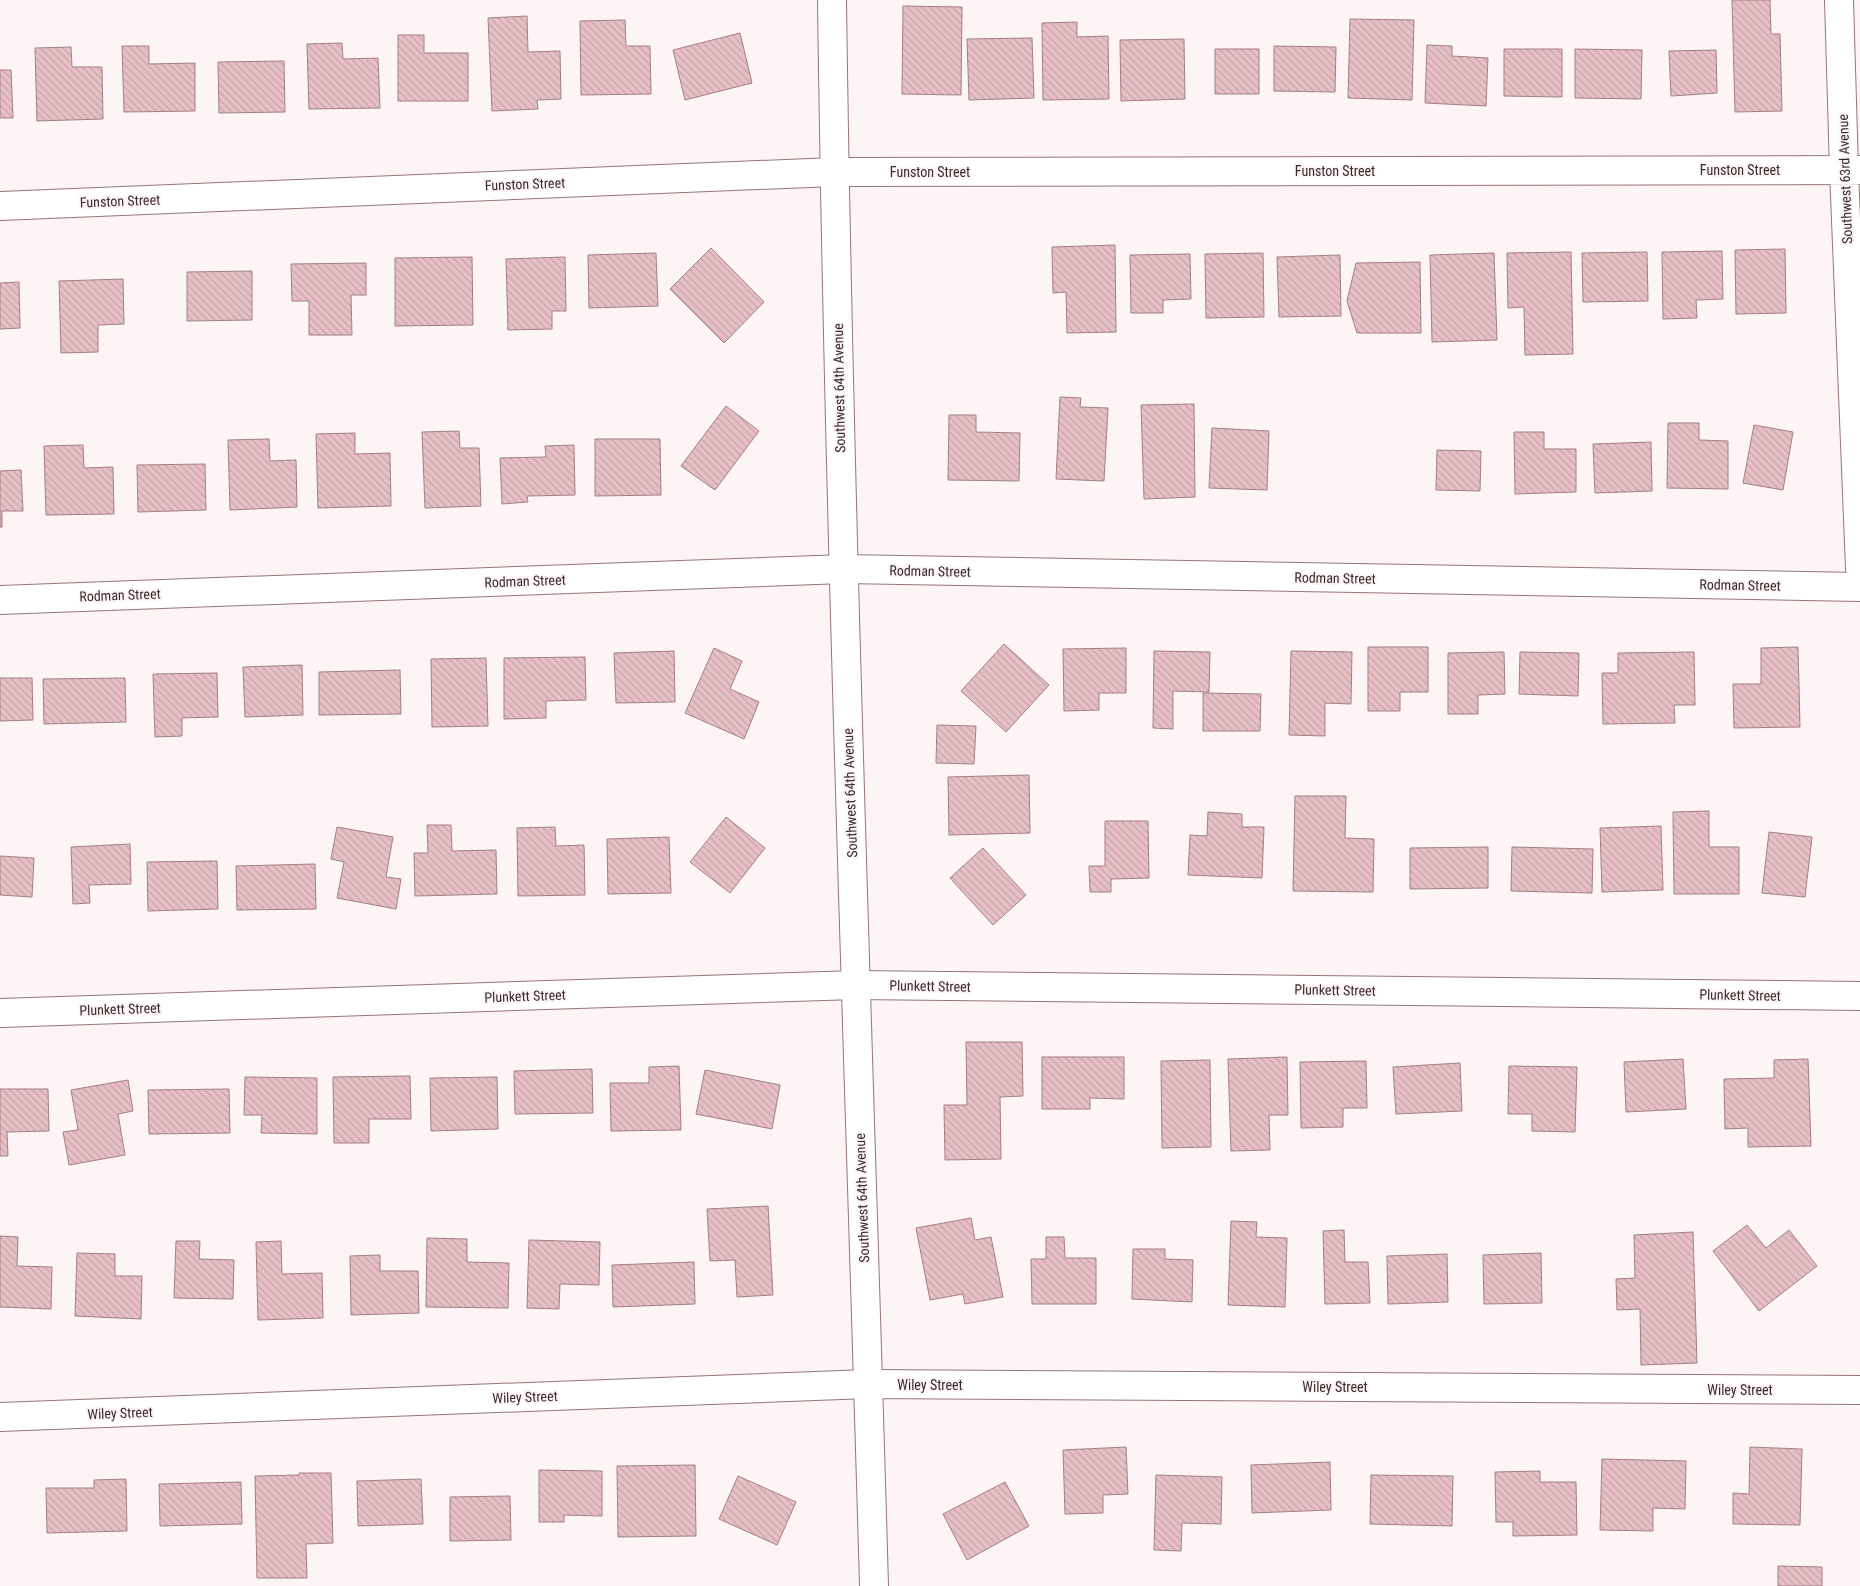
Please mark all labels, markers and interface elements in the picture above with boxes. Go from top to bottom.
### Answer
street label: Southwest 63rd Avenue [1835,113,1855,244]
street label: Funston Street [1700,162,1780,178]
street label: Funston Street [1295,163,1375,179]
street label: Funston Street [890,164,970,180]
street label: Funston Street [485,175,565,193]
street label: Funston Street [80,192,160,210]
street label: Southwest 64th Avenue [830,323,848,453]
street label: Rodman Street [889,562,971,580]
street label: Rodman Street [1294,569,1376,587]
street label: Rodman Street [484,572,566,590]
street label: Rodman Street [1699,576,1781,594]
street label: Rodman Street [79,586,161,604]
street label: Southwest 64th Avenue [840,728,860,858]
street label: Plunkett Street [889,977,971,995]
street label: Plunkett Street [1294,981,1376,999]
street label: Plunkett Street [1699,986,1781,1004]
street label: Plunkett Street [484,987,566,1005]
street label: Plunkett Street [79,1000,161,1018]
street label: Southwest 64th Avenue [852,1133,872,1263]
street label: Wiley Street [897,1377,963,1393]
street label: Wiley Street [1302,1379,1368,1395]
street label: Wiley Street [1707,1382,1773,1398]
street label: Wiley Street [492,1388,558,1406]
street label: Wiley Street [87,1404,153,1422]

